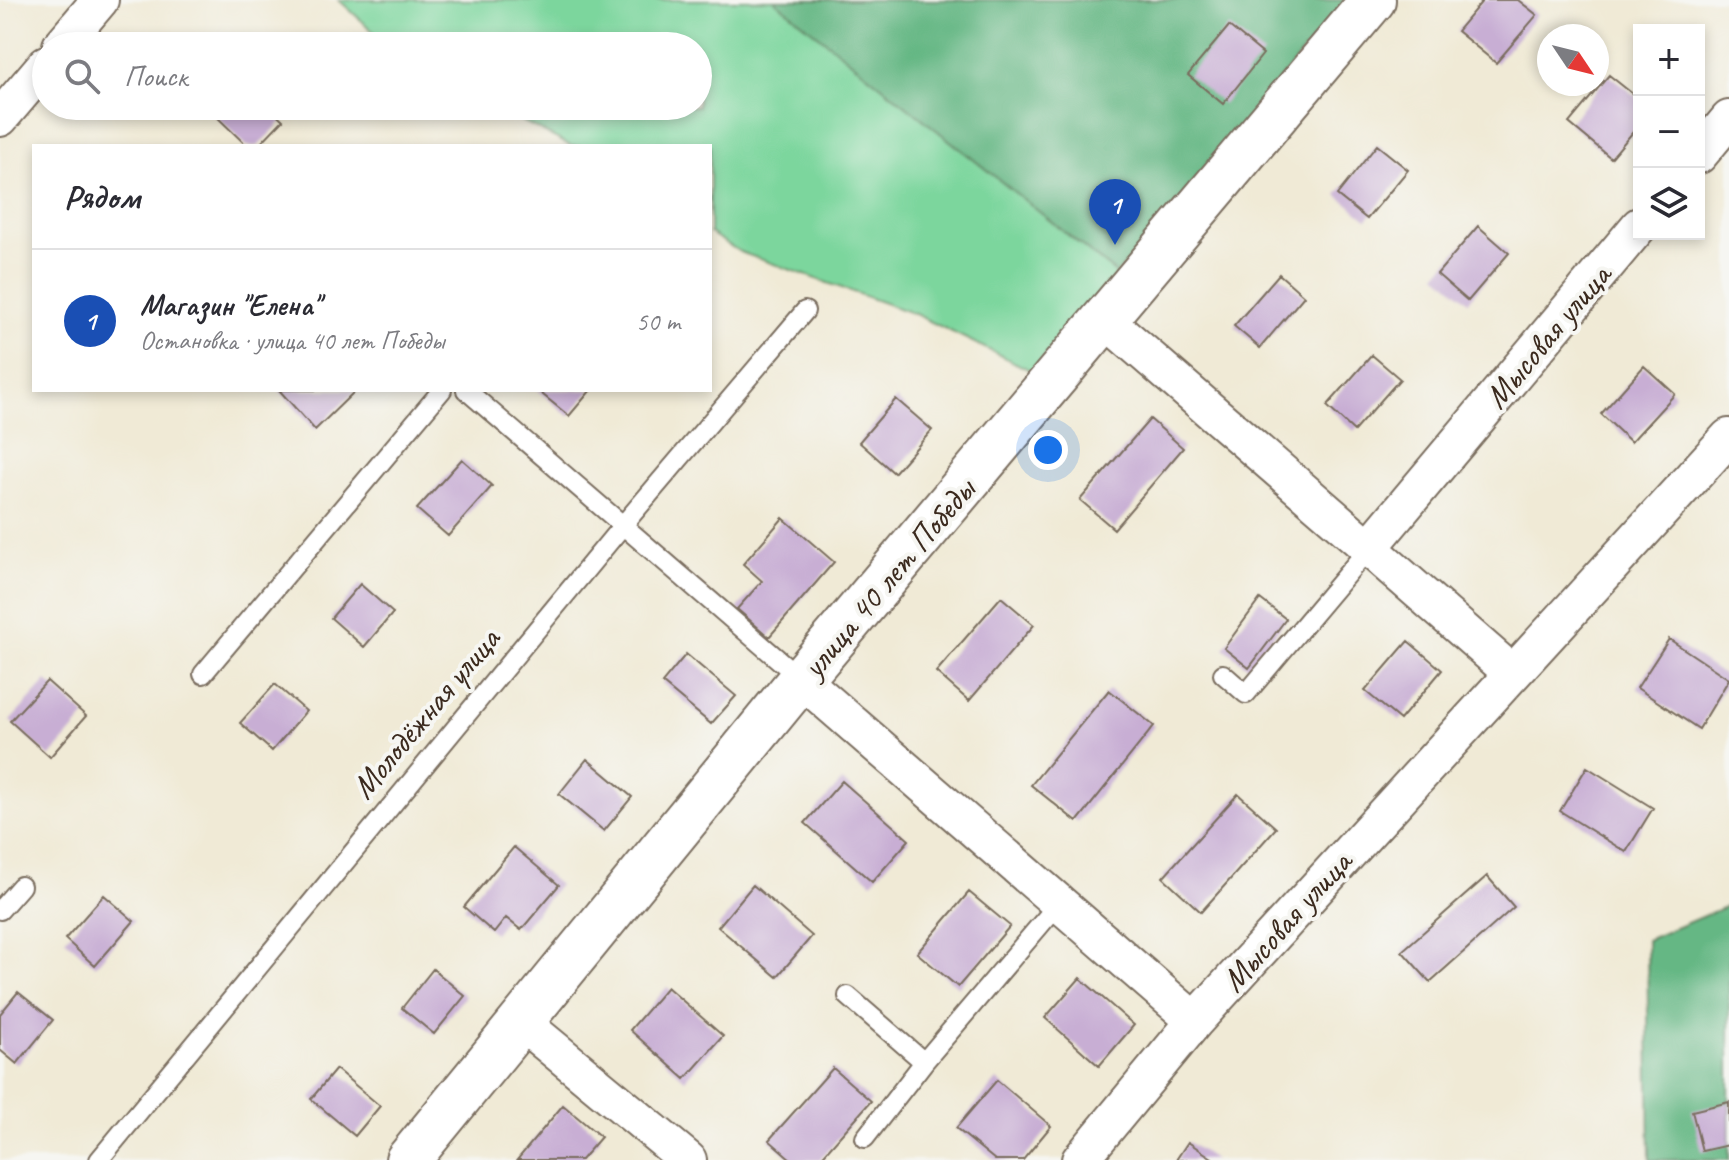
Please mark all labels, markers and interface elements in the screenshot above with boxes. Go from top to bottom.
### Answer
north arrow [1537,24,1609,96]
map controls [1633,24,1705,240]
button: + [1633,24,1705,96]
search box [32,32,712,120]
icon: search [60,54,104,98]
text: Поиск [124,57,187,95]
button: − [1633,96,1705,168]
button: layers [1633,168,1705,240]
text: Рядом [64,175,140,218]
pin: 1 [1089,179,1141,245]
street label: Мысовая улица [1474,253,1622,417]
text: Магазин "Елена" [140,286,320,324]
text: 1 [84,305,96,338]
text: 50 m [636,305,680,338]
text: Остановка · улица 40 лет Победы [140,324,444,357]
your location [1028,430,1068,470]
street label: улица 40 лет Победы [791,467,986,688]
street label: Молодёжная улица [341,617,510,807]
street label: Мысовая улица [1211,839,1363,1000]

